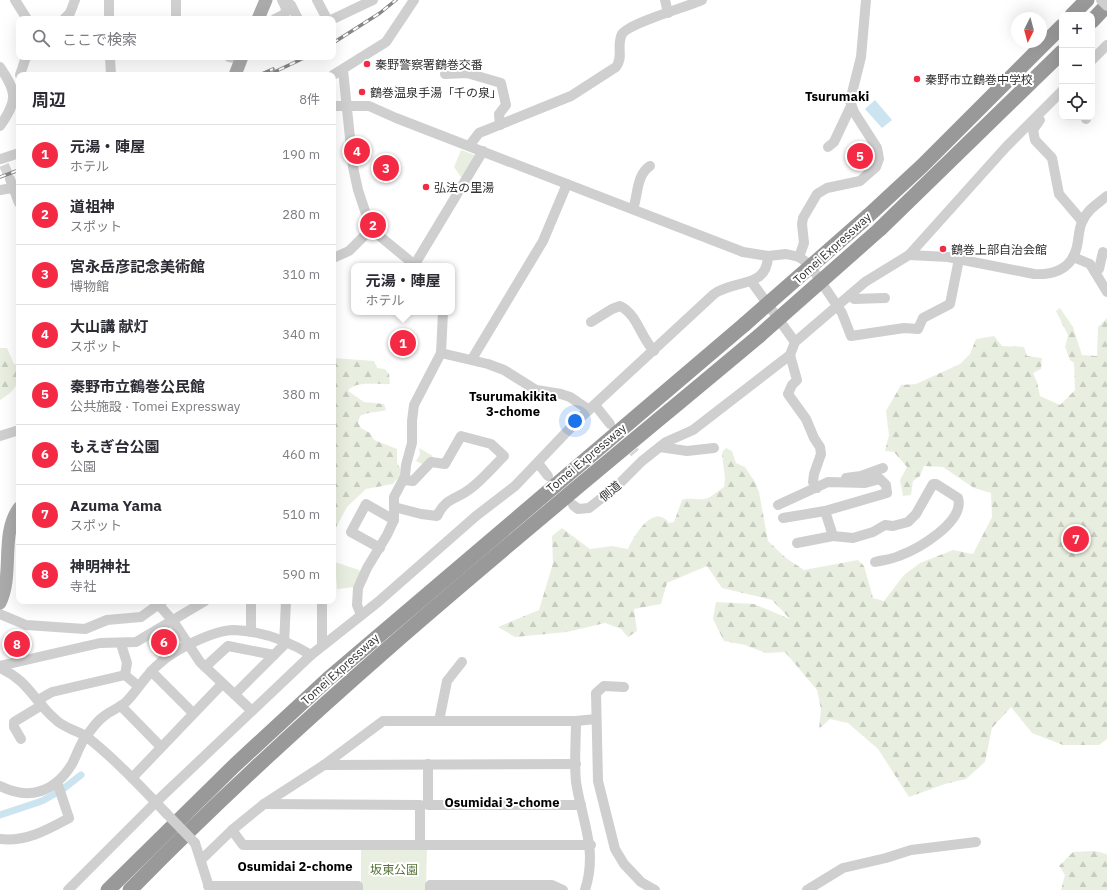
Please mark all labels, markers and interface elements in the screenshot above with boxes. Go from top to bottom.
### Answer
north arrow [1011,12,1047,48]
map controls [1059,12,1095,120]
button: + [1059,12,1095,48]
search box [16,16,336,60]
icon: search [30,27,52,49]
text: ここで検索 [62,30,137,49]
button: − [1059,48,1095,84]
place label: 秦野警察署鶴巻交番 [375,57,483,72]
marker: 秦野警察署鶴巻交番 [362,59,372,69]
place label: 秦野市立鶴巻中学校 [925,72,1033,87]
marker: 秦野市立鶴巻中学校 [912,74,922,84]
button: locate [1059,84,1095,120]
place label: 鶴巻温泉手湯「千の泉」 [370,85,502,100]
marker: 鶴巻温泉手湯「千の泉」 [357,87,367,97]
district label: Tsurumaki [805,88,869,105]
text: 周辺 [32,89,66,111]
text: 8件 [299,91,320,108]
pin: 4 [344,136,370,166]
text: 元湯・陣屋 [70,137,145,156]
pin: 5 [847,141,873,171]
text: 1 [41,146,49,163]
text: 190 m [282,146,320,163]
pin: 3 [373,153,399,183]
text: ホテル [70,158,109,175]
place label: 弘法の里湯 [434,180,494,195]
marker: 弘法の里湯 [421,182,431,192]
text: 道祖神 [70,197,115,216]
text: 2 [41,206,49,223]
text: 280 m [282,206,320,223]
street label: Tomei Expressway [790,209,874,287]
pin: 2 [360,210,386,240]
text: スポット [70,218,122,235]
place label: 鶴巻上部自治会館 [951,242,1047,257]
marker: 鶴巻上部自治会館 [938,244,948,254]
text: 宮永岳彦記念美術館 [70,257,205,276]
popup [351,263,455,315]
text: 3 [41,266,49,283]
text: 310 m [282,266,320,283]
text: 元湯・陣屋 [365,271,441,290]
text: 博物館 [70,278,109,295]
text: ホテル [365,292,405,309]
text: 大山講 献灯 [70,317,149,336]
text: 4 [41,326,49,343]
text: 340 m [282,326,320,343]
pin: 1 [390,328,416,358]
text: スポット [70,338,122,355]
text: 秦野市立鶴巻公民館 [70,377,205,396]
text: 5 [41,386,49,403]
text: 380 m [282,386,320,403]
district label: Tsurumakikita 3-chome [469,388,557,420]
text: 公共施設 · Tomei Expressway [70,398,240,415]
your location [565,411,585,431]
street label: Tomei Expressway [543,420,629,496]
text: もえぎ台公園 [70,437,160,456]
text: 6 [41,446,49,463]
text: 460 m [282,446,320,463]
text: 公園 [70,458,96,475]
street label: 側道 [596,478,624,504]
text: Azuma Yama [70,496,162,515]
text: 7 [41,506,49,523]
text: 510 m [282,506,320,523]
text: スポット [70,517,122,534]
pin: 7 [1063,524,1089,554]
text: 神明神社 [70,557,130,576]
text: 8 [41,566,49,583]
text: 590 m [282,566,320,583]
text: 寺社 [70,578,96,595]
pin: 6 [151,627,177,657]
pin: 8 [4,629,30,659]
street label: Tomei Expressway [298,630,382,708]
district label: Osumidai 3-chome [445,794,559,811]
district label: Osumidai 2-chome [238,858,352,875]
park label: 坂東公園 [370,862,418,877]

